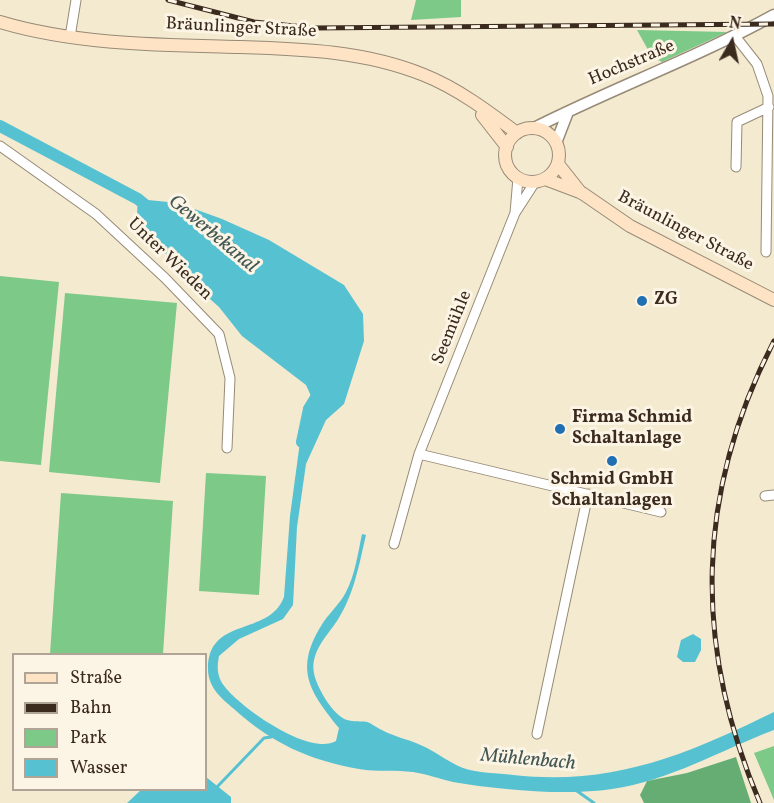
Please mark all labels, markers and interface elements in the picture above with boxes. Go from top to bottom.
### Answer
north arrow [702,12,762,72]
text: N [727,12,742,36]
street label: Bräunlinger Straße [165,14,317,44]
street label: Hochstraße [586,36,678,92]
street label: Bräunlinger Straße [613,187,757,277]
water label: Gewerbekanal [162,191,262,279]
street label: Unter Wieden [122,214,216,306]
street label: Seemühle [428,288,478,368]
place label: ZG [654,290,678,312]
marker: ZG [635,294,649,308]
place label: Firma Schmid Schaltanlage [572,408,692,450]
marker: Firma Schmid Schaltanlage [553,422,567,436]
marker: Schmid GmbH Schaltanlagen [605,454,619,468]
place label: Schmid GmbH Schaltanlagen [550,470,674,512]
legend [12,653,207,791]
text: Straße [70,666,122,691]
text: Bahn [70,696,112,721]
text: Park [70,726,107,751]
water label: Mühlenbach [479,745,577,777]
text: Wasser [70,756,127,781]

